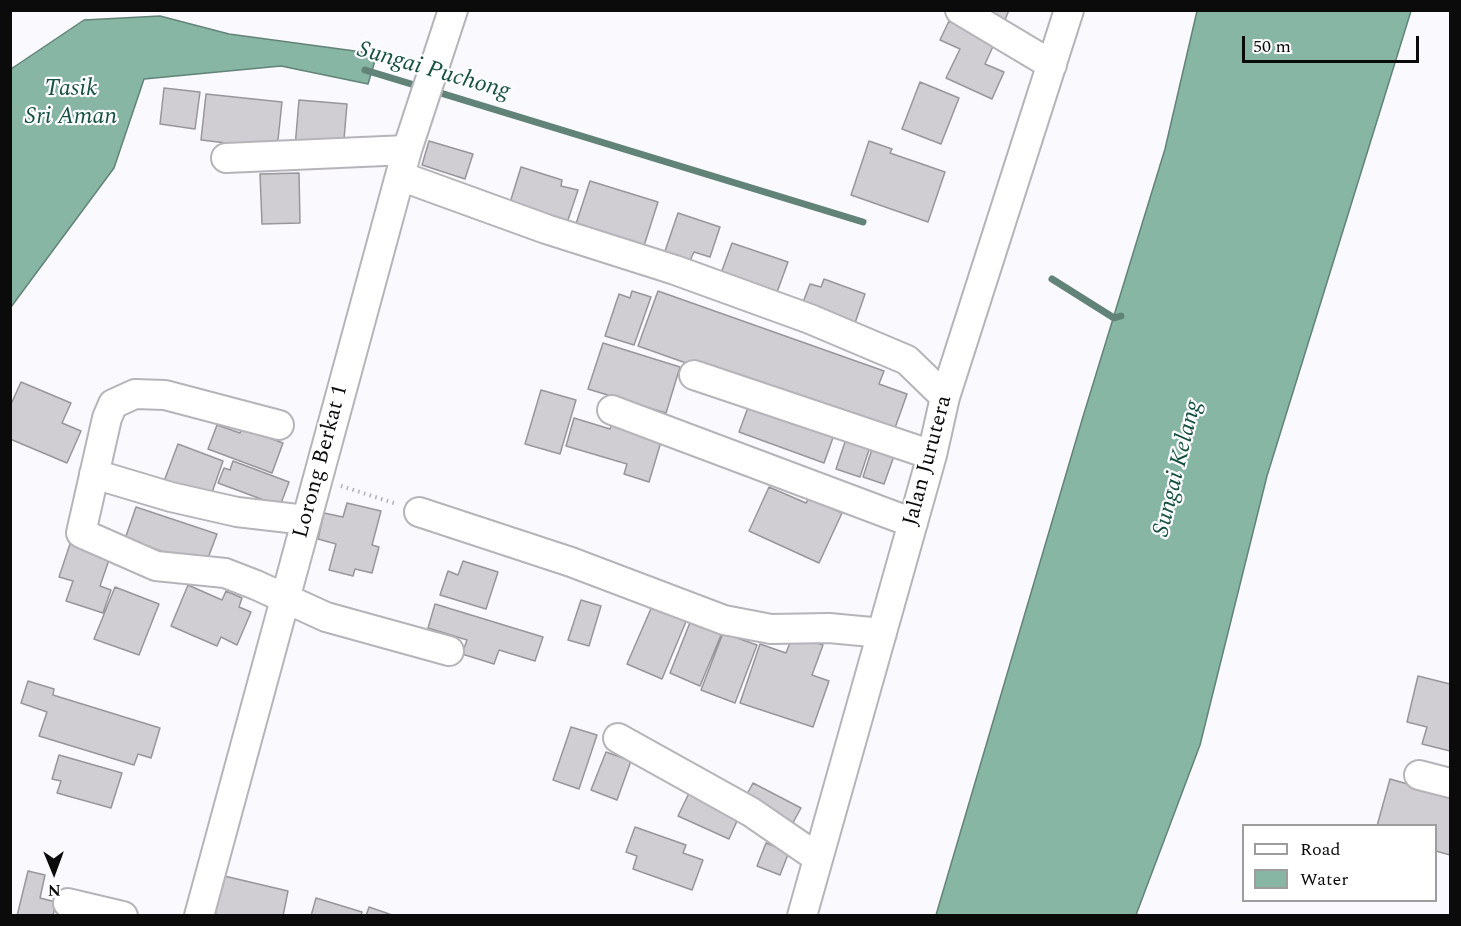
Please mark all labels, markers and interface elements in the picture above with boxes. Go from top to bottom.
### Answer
scale bar [1245,24,1422,62]
text: 50 m [1253,33,1291,60]
water label: Sungai Puchong [354,37,512,107]
water label: Tasik Sri Aman [25,76,117,132]
street label: Lorong Berkat 1 [289,382,355,542]
street label: Jalan Jurutera [899,393,959,529]
water label: Sungai Kelang [1148,398,1210,540]
legend [1242,824,1437,902]
text: Road [1300,836,1341,863]
north arrow [24,842,84,902]
text: Water [1300,866,1348,893]
text: N [48,878,61,902]

